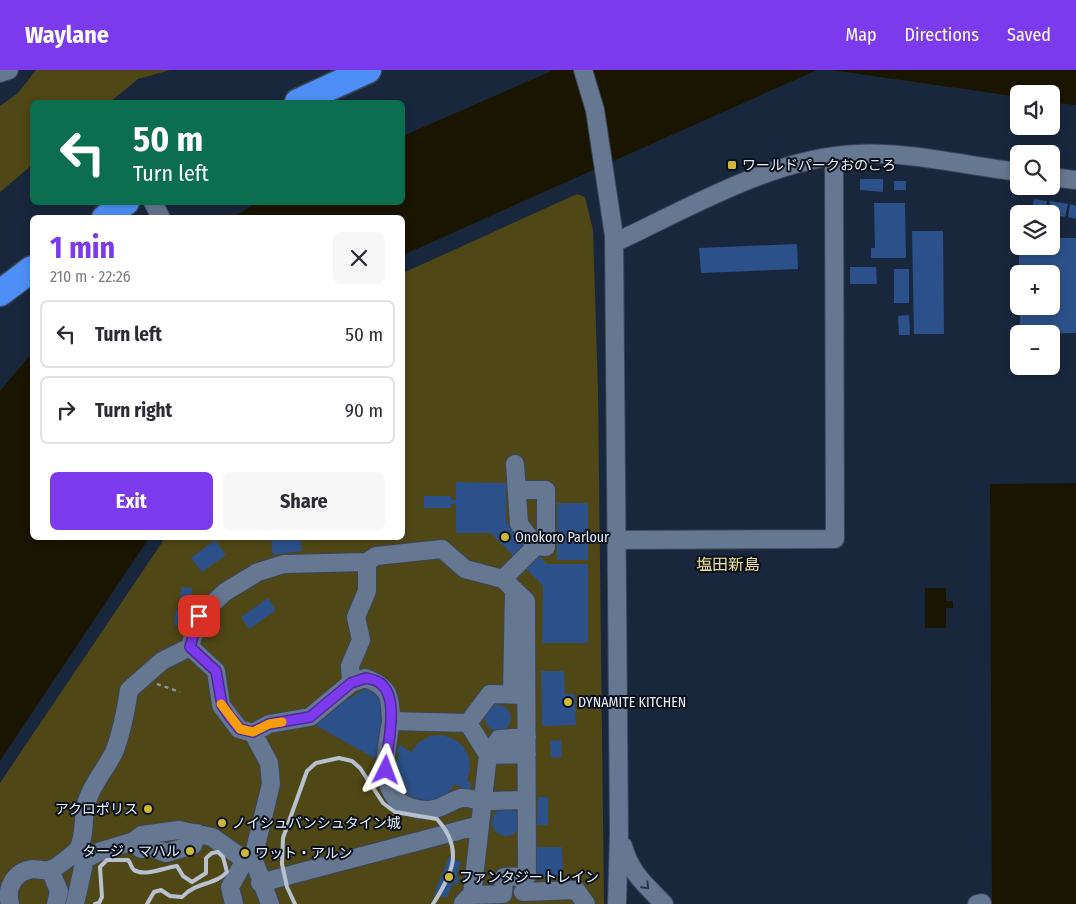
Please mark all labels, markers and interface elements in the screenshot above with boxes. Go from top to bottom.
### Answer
text: Waylane [25,21,109,49]
text: Map [845,24,877,46]
text: Directions [905,24,979,46]
text: Saved [1007,24,1051,46]
map controls [1010,85,1060,375]
button: sound [1010,85,1060,135]
text: 50 m [133,118,203,160]
icon: left [50,120,115,185]
button: search [1010,145,1060,195]
place label: ワールドパークおのころ [742,157,896,174]
marker: ワールドパークおのころ [726,159,738,171]
text: Turn left [133,160,209,187]
button: layers [1010,205,1060,255]
text: 1 min [50,230,115,266]
button: close [333,232,385,284]
button: + [1010,265,1060,315]
text: 210 m · 22:26 [50,267,131,286]
icon: left [52,320,80,348]
text: Turn left [95,323,162,346]
text: 50 m [345,323,383,346]
button: − [1010,325,1060,375]
icon: right [52,396,80,424]
text: Turn right [95,399,172,422]
text: 90 m [345,399,383,422]
button: Exit [50,472,213,530]
button: Share [223,472,385,530]
place label: Onokoro Parlour [515,529,609,546]
marker: Onokoro Parlour [499,531,511,543]
district label: 塩田新島 [696,555,760,574]
pin [178,595,220,637]
icon: arrive [185,602,213,630]
place label: DYNAMITE KITCHEN [578,694,686,711]
marker: DYNAMITE KITCHEN [562,696,574,708]
position arrow [359,743,411,795]
place label: アクロポリス [55,801,138,818]
marker: アクロポリス [142,803,154,815]
place label: ノイシュバンシュタイン城 [232,815,401,832]
marker: ノイシュバンシュタイン城 [216,817,228,829]
place label: タージ・マハル [82,843,180,860]
marker: タージ・マハル [184,845,196,857]
place label: ワット・アルン [255,845,353,862]
marker: ワット・アルン [239,847,251,859]
place label: ファンタジートレイン [459,869,599,886]
marker: ファンタジートレイン [443,871,455,883]
one-way arrow [640,880,649,889]

